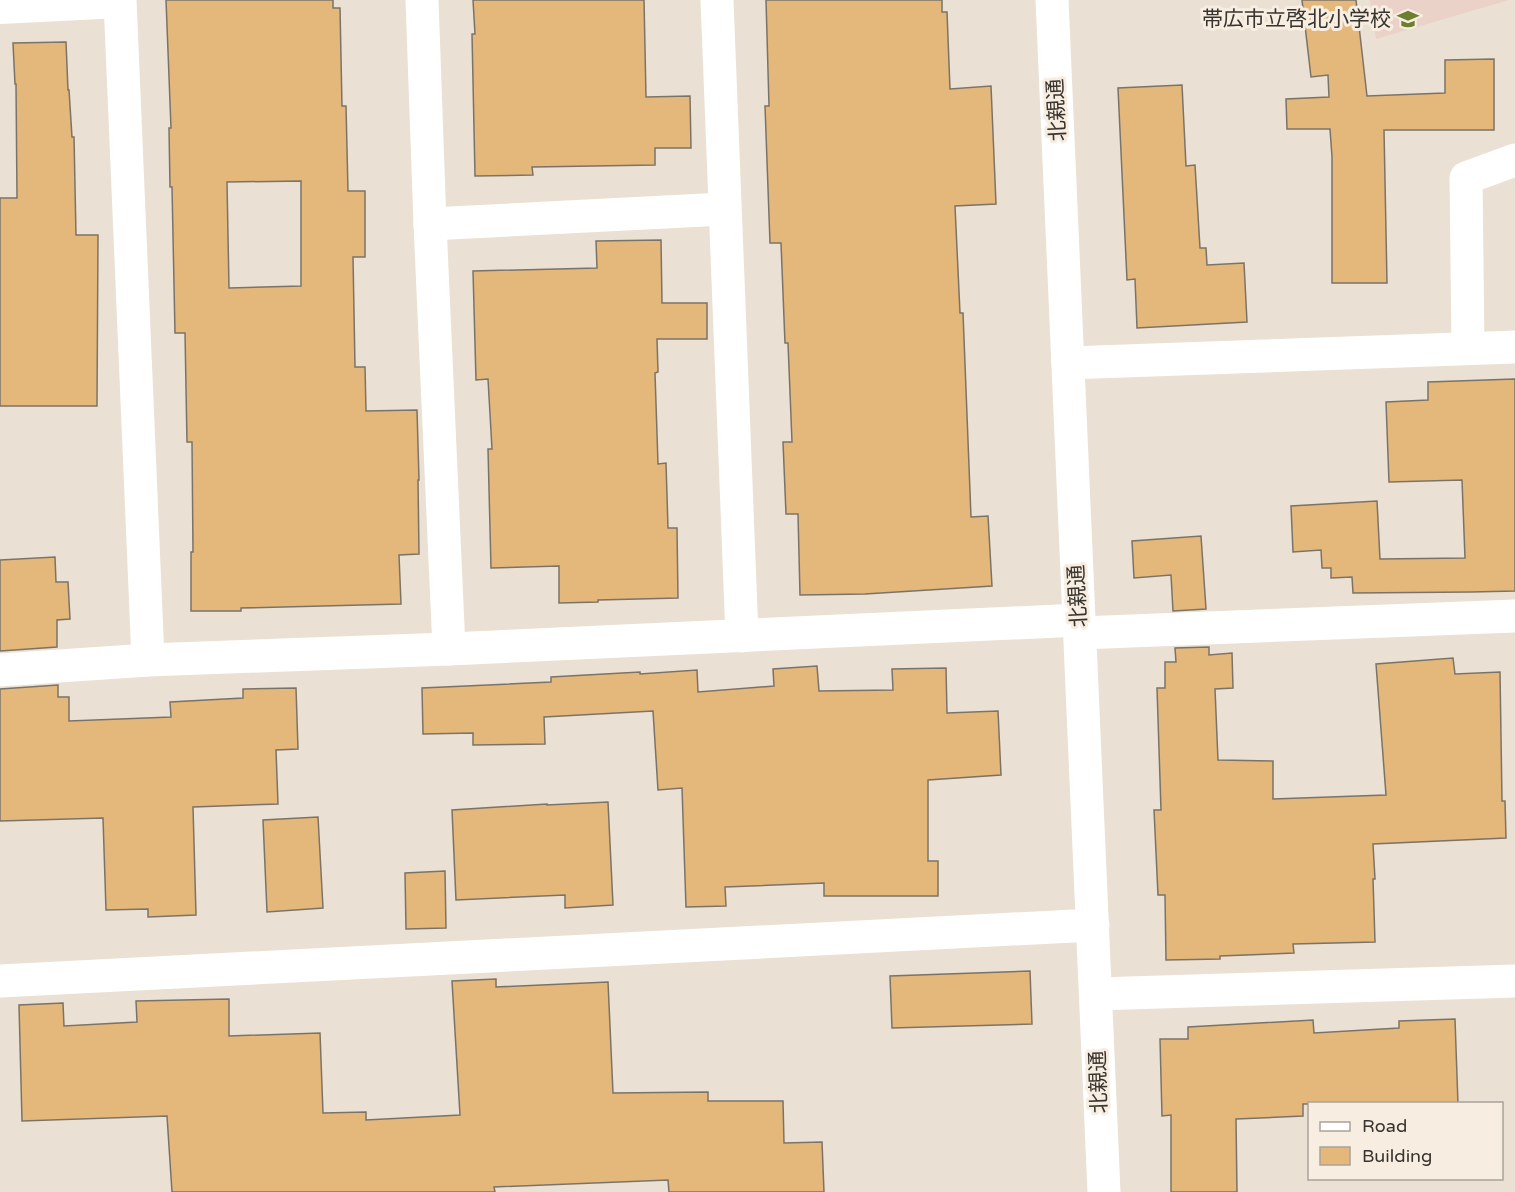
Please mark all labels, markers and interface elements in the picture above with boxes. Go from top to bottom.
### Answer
place label: 帯広市立啓北小学校 [1202,7,1391,32]
school or university icon: 帯広市立啓北小学校 [1396,7,1420,31]
street label: 北親通 [1043,78,1071,142]
street label: 北親通 [1064,564,1092,628]
street label: 北親通 [1085,1050,1113,1114]
legend [1308,1102,1503,1180]
text: Road [1362,1115,1407,1137]
text: Building [1362,1145,1432,1167]

